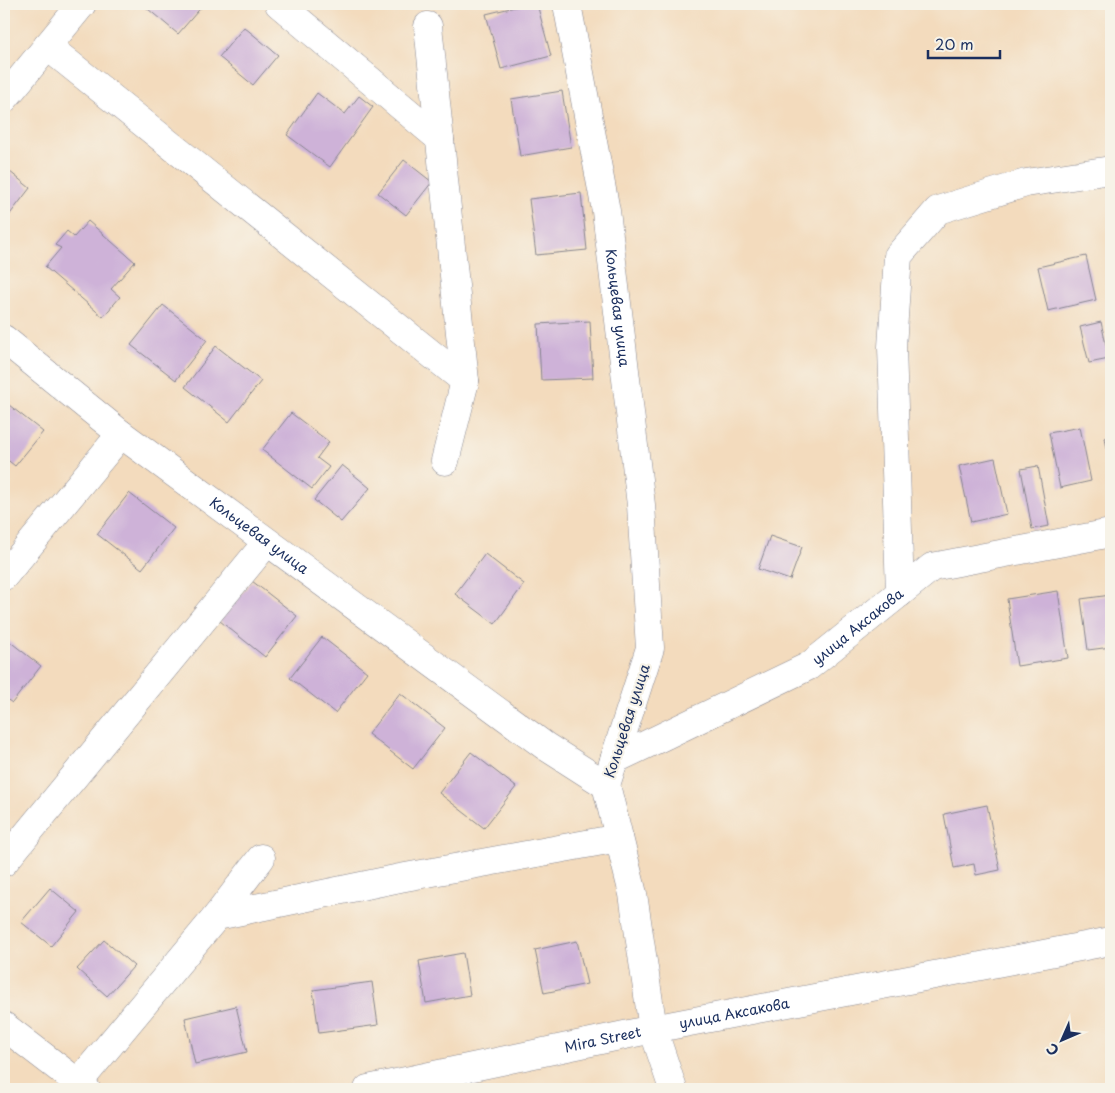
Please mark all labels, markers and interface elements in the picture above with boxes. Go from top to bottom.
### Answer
scale bar [928,28,1000,60]
text: 20 m [935,32,974,55]
street label: Кольцевая улица [601,247,635,368]
street label: Кольцевая улица [205,492,313,579]
street label: улица Аксакова [807,583,908,670]
street label: Кольцевая улица [598,661,655,780]
street label: улица Аксакова [677,992,791,1034]
north arrow [1038,1016,1088,1066]
street label: Mira Street [563,1021,643,1057]
text: С [1041,1038,1064,1061]

